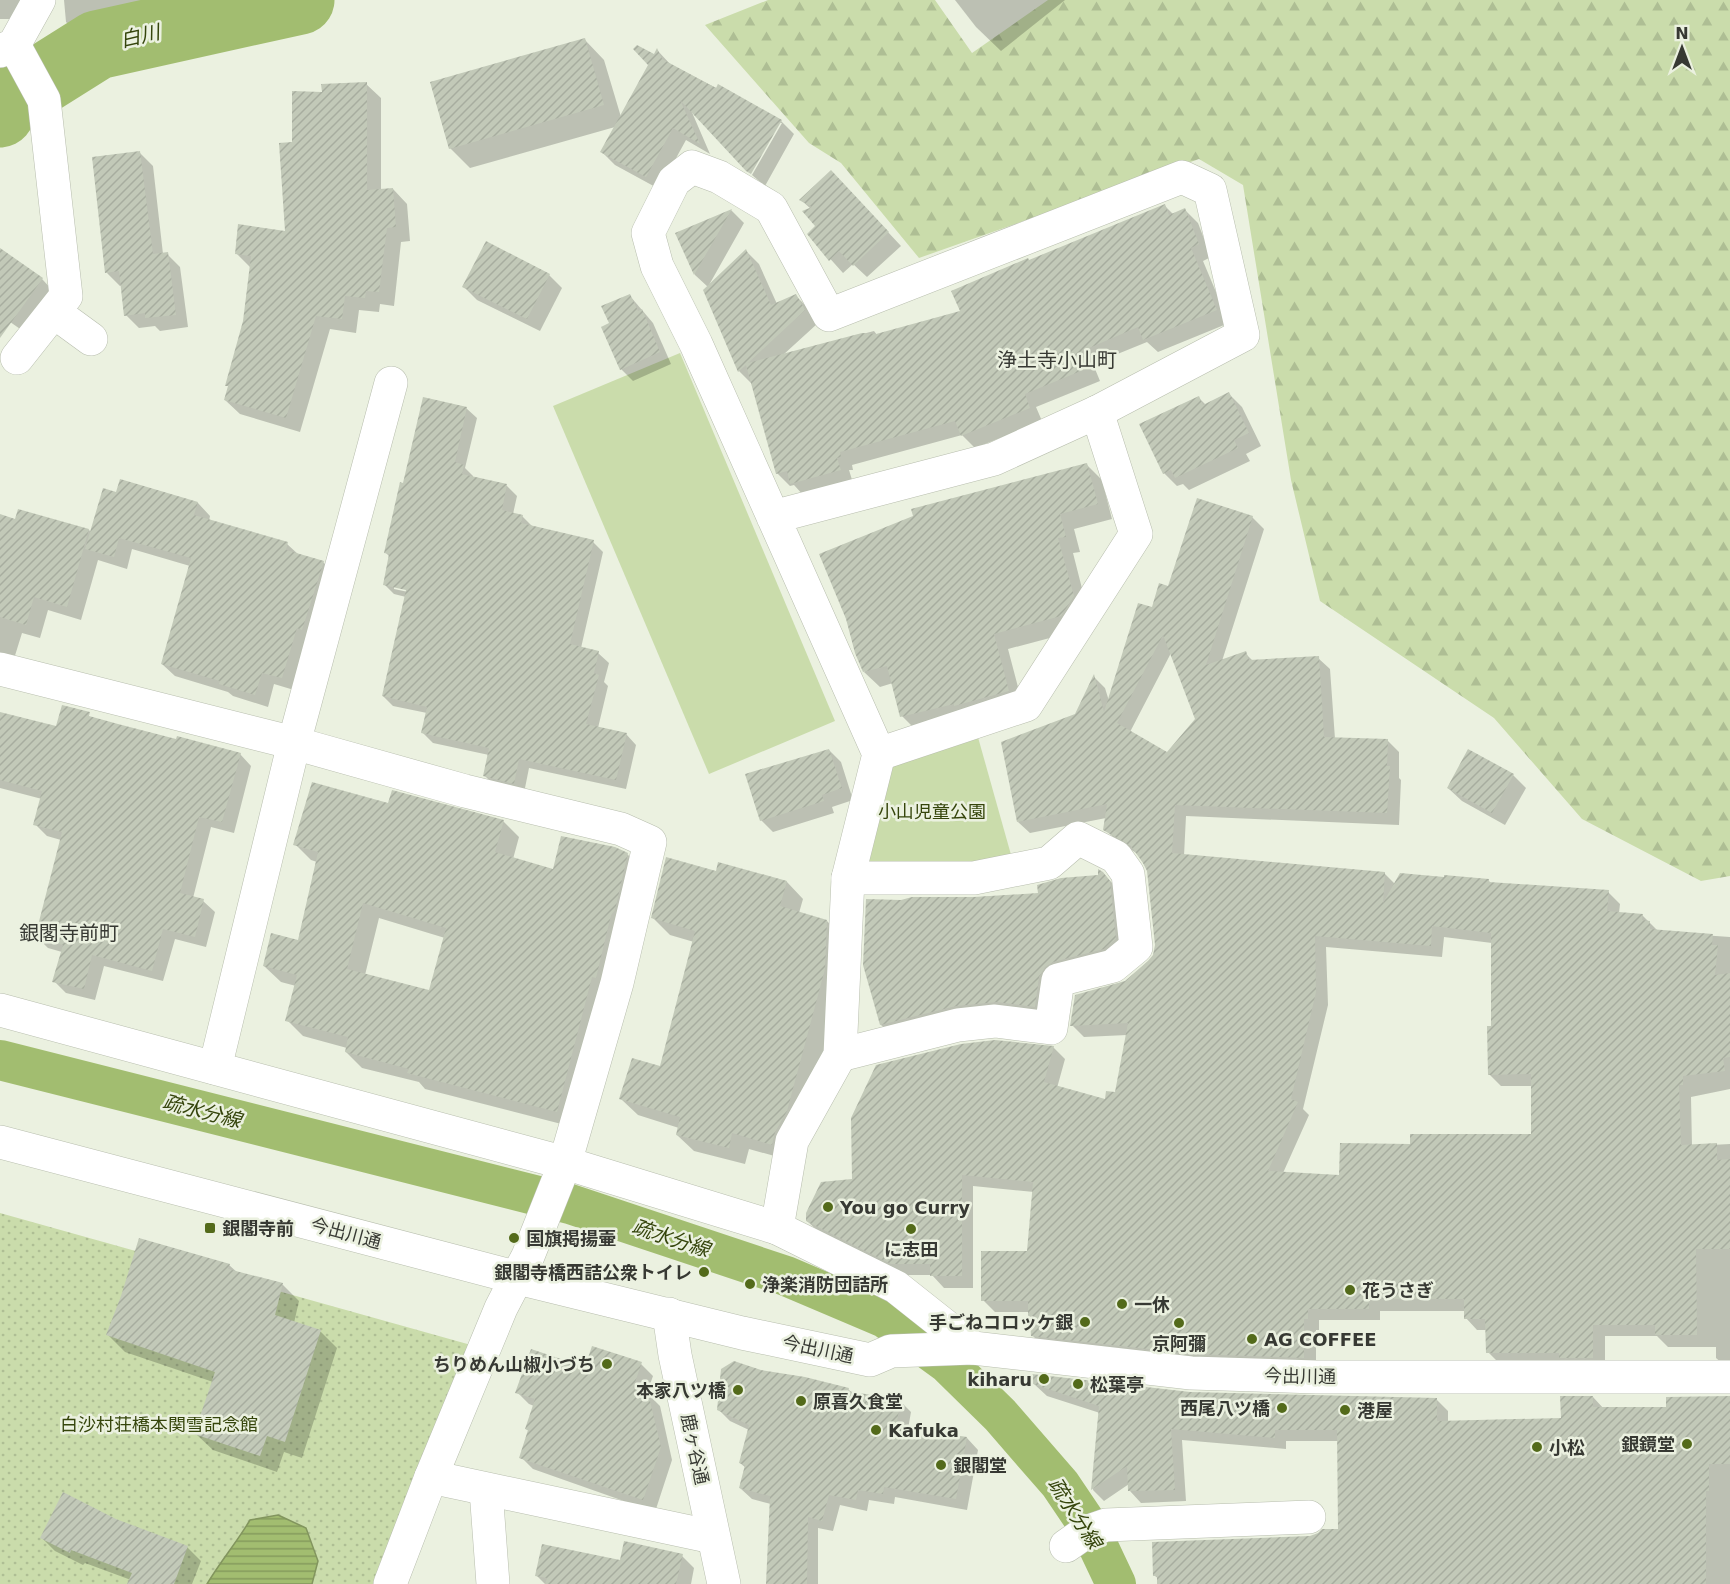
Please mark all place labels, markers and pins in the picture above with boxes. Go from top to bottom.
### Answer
place label: You go Curry [839,1197,970,1218]
marker: You go Curry [821,1200,835,1214]
place label: 銀閣寺前 [222,1218,294,1239]
marker: 銀閣寺前 [203,1221,217,1235]
marker: に志田 [904,1222,918,1236]
place label: 国旗掲揚壷 [526,1228,616,1249]
marker: 国旗掲揚壷 [507,1231,521,1245]
place label: に志田 [884,1239,938,1260]
place label: 銀閣寺橋西詰公衆トイレ [494,1262,692,1283]
marker: 銀閣寺橋西詰公衆トイレ [697,1265,711,1279]
place label: 浄楽消防団詰所 [762,1274,888,1295]
marker: 浄楽消防団詰所 [743,1277,757,1291]
place label: 花うさぎ [1362,1280,1434,1301]
marker: 花うさぎ [1343,1283,1357,1297]
place label: 一休 [1134,1294,1170,1315]
marker: 一休 [1115,1297,1129,1311]
place label: 手ごねコロッケ銀 [929,1312,1074,1333]
marker: 手ごねコロッケ銀 [1078,1315,1092,1329]
marker: 京阿彌 [1172,1316,1186,1330]
place label: AG COFFEE [1264,1329,1377,1350]
marker: AG COFFEE [1245,1332,1259,1346]
place label: 京阿彌 [1152,1333,1206,1354]
place label: ちりめん山椒小づち [433,1354,595,1375]
marker: ちりめん山椒小づち [600,1357,614,1371]
place label: kiharu [967,1369,1032,1390]
marker: kiharu [1037,1372,1051,1386]
place label: 松葉亭 [1090,1374,1144,1395]
marker: 松葉亭 [1071,1377,1085,1391]
place label: 本家八ツ橋 [636,1380,726,1401]
marker: 本家八ツ橋 [731,1383,745,1397]
place label: 原喜久食堂 [813,1391,903,1412]
marker: 原喜久食堂 [794,1394,808,1408]
place label: 西尾八ツ橋 [1180,1398,1270,1419]
place label: 港屋 [1357,1400,1393,1421]
marker: 西尾八ツ橋 [1275,1401,1289,1415]
marker: 港屋 [1338,1403,1352,1417]
place label: Kafuka [888,1420,959,1441]
marker: Kafuka [869,1423,883,1437]
place label: 銀鏡堂 [1621,1434,1675,1455]
place label: 小松 [1549,1437,1585,1458]
marker: 銀鏡堂 [1680,1437,1694,1451]
marker: 小松 [1530,1440,1544,1454]
place label: 銀閣堂 [953,1455,1007,1476]
marker: 銀閣堂 [934,1458,948,1472]

